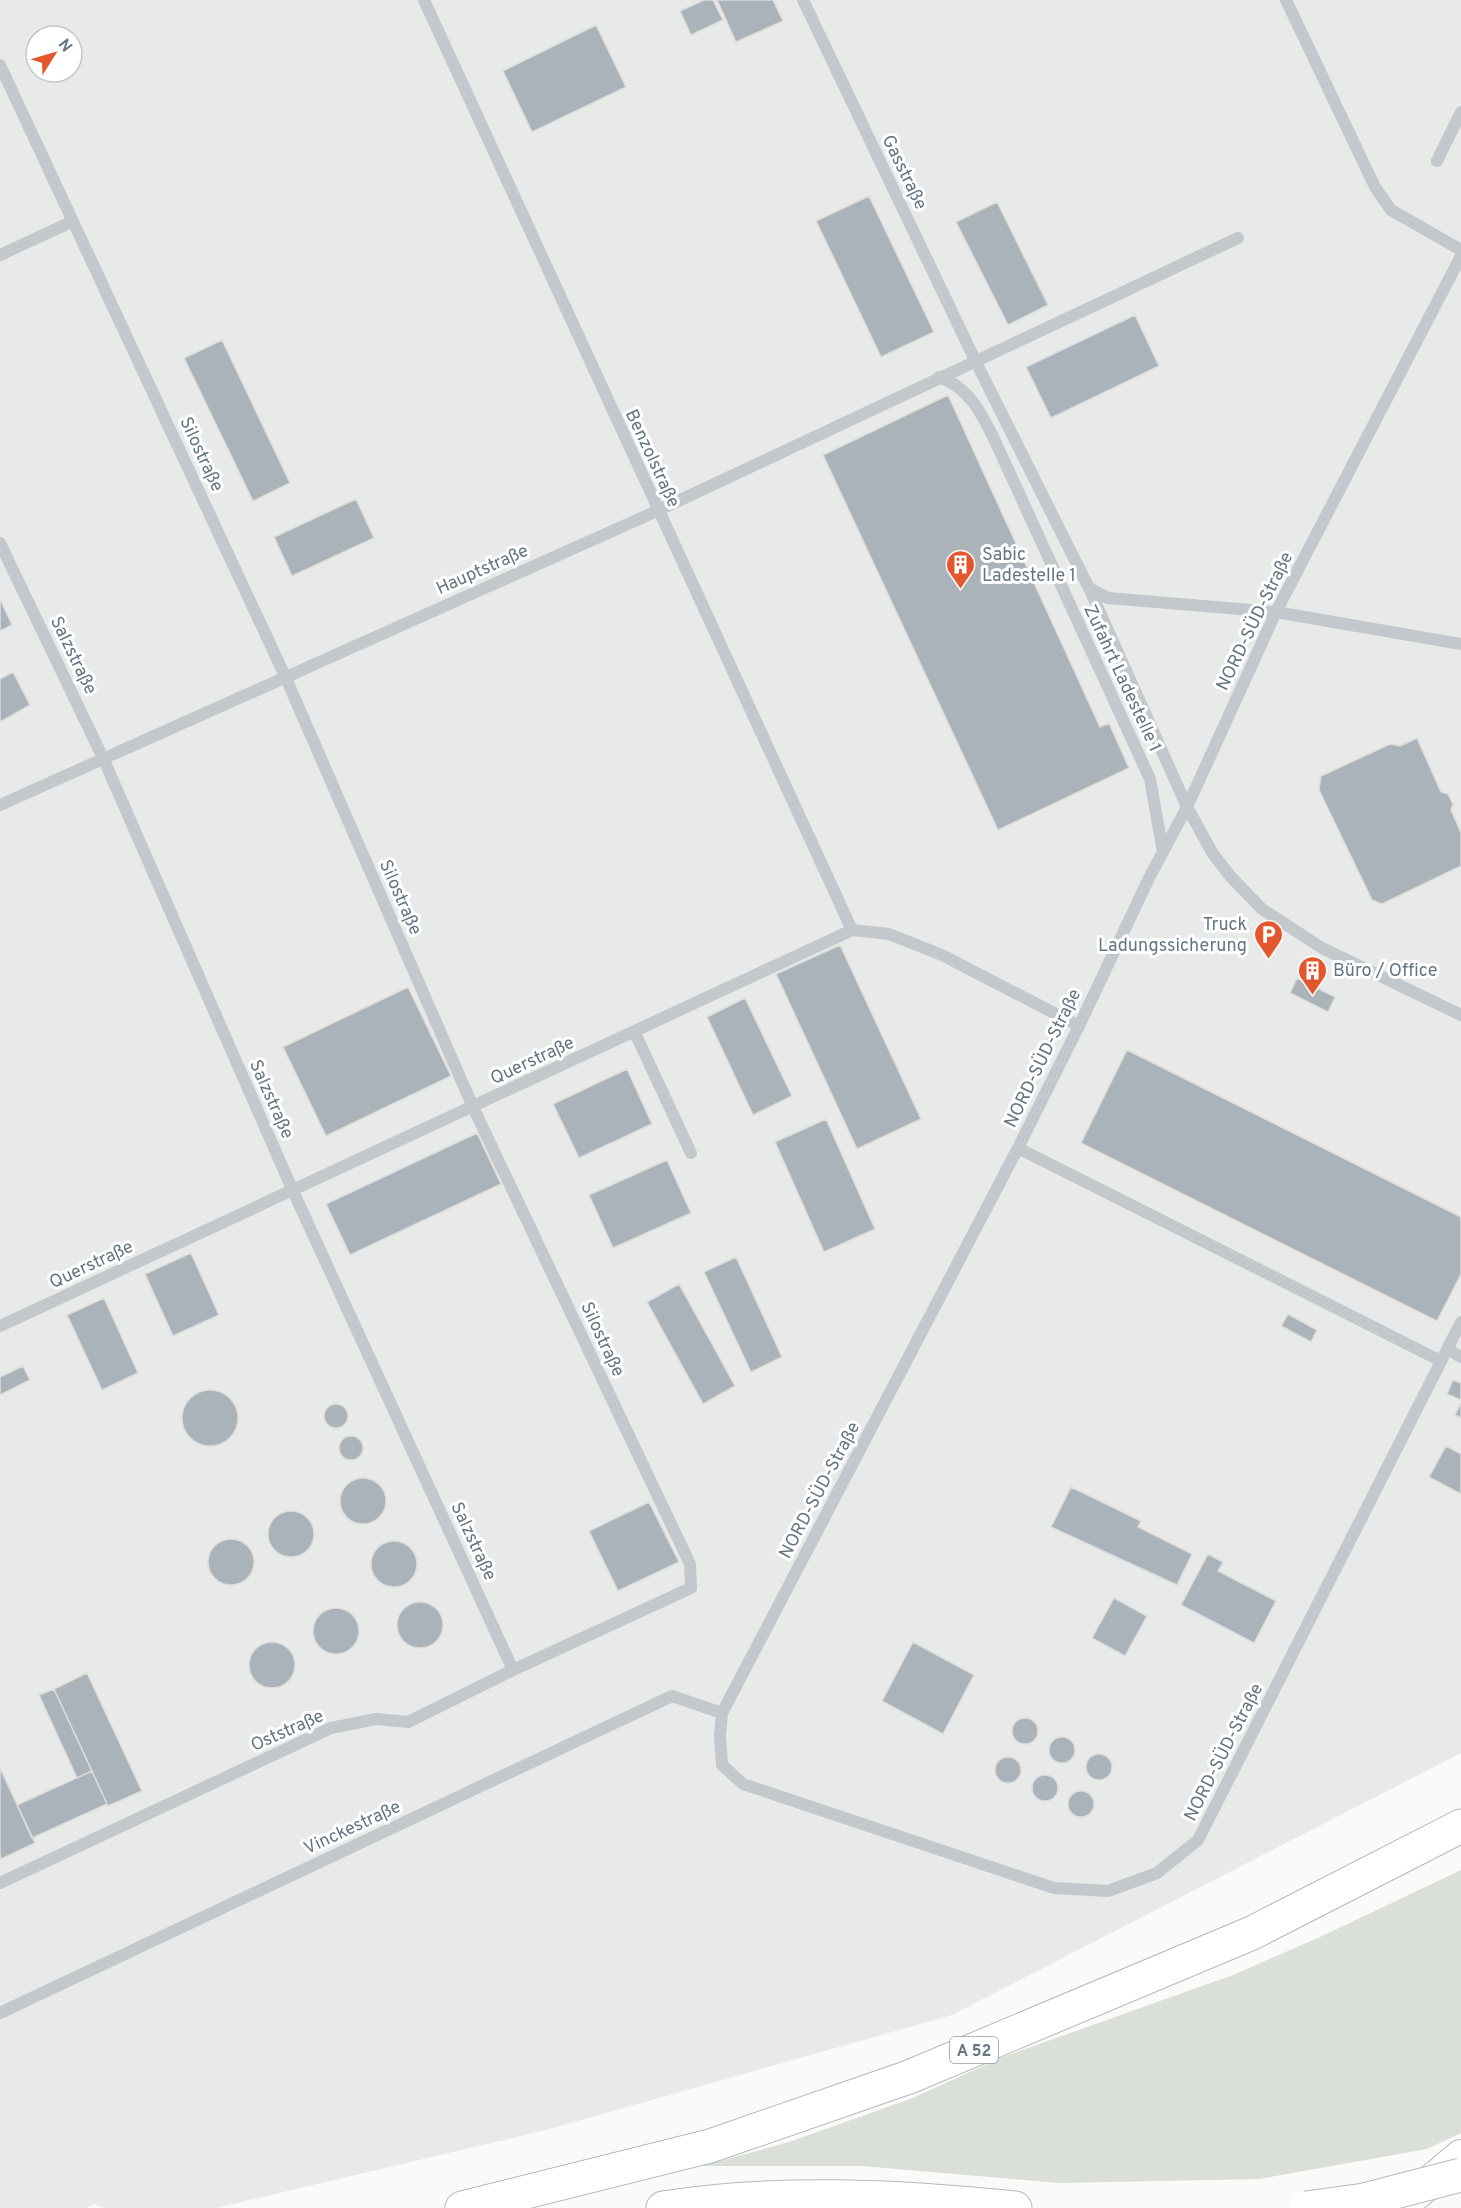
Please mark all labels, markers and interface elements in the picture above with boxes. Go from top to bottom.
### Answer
north arrow [24,24,84,84]
text: N [53,36,76,57]
street label: Gasstraße [876,131,932,214]
street label: Benzolstraße [619,406,684,511]
street label: Silostraße [173,414,228,496]
street label: Hauptstraße [433,540,532,601]
place label: Sabic Ladestelle 1 [982,544,1076,588]
building icon: Sabic Ladestelle 1 [945,548,977,590]
street label: NORD-SÜD-Straße [1210,548,1299,695]
street label: Zufahrt Ladestelle 1 [1077,601,1166,756]
street label: Salzstraße [44,613,101,698]
street label: Silostraße [373,856,426,939]
place label: Truck Ladungssicherung [1098,914,1247,958]
parking icon: Truck Ladungssicherung [1252,918,1284,960]
building icon: Büro / Office [1296,954,1328,996]
place label: Büro / Office [1333,960,1438,983]
street label: NORD-SÜD-Straße [998,985,1087,1132]
street label: Querstraße [487,1032,578,1091]
street label: Salzstraße [243,1057,298,1143]
street label: Querstraße [46,1236,137,1295]
street label: Silostraße [574,1299,629,1381]
street label: NORD-SÜD-Straße [773,1417,866,1563]
street label: Salzstraße [444,1499,501,1585]
street label: NORD-SÜD-Straße [1178,1679,1269,1826]
street label: Oststraße [247,1705,328,1758]
street label: Vinckestraße [301,1796,405,1861]
road number: A 52 [950,2037,998,2063]

